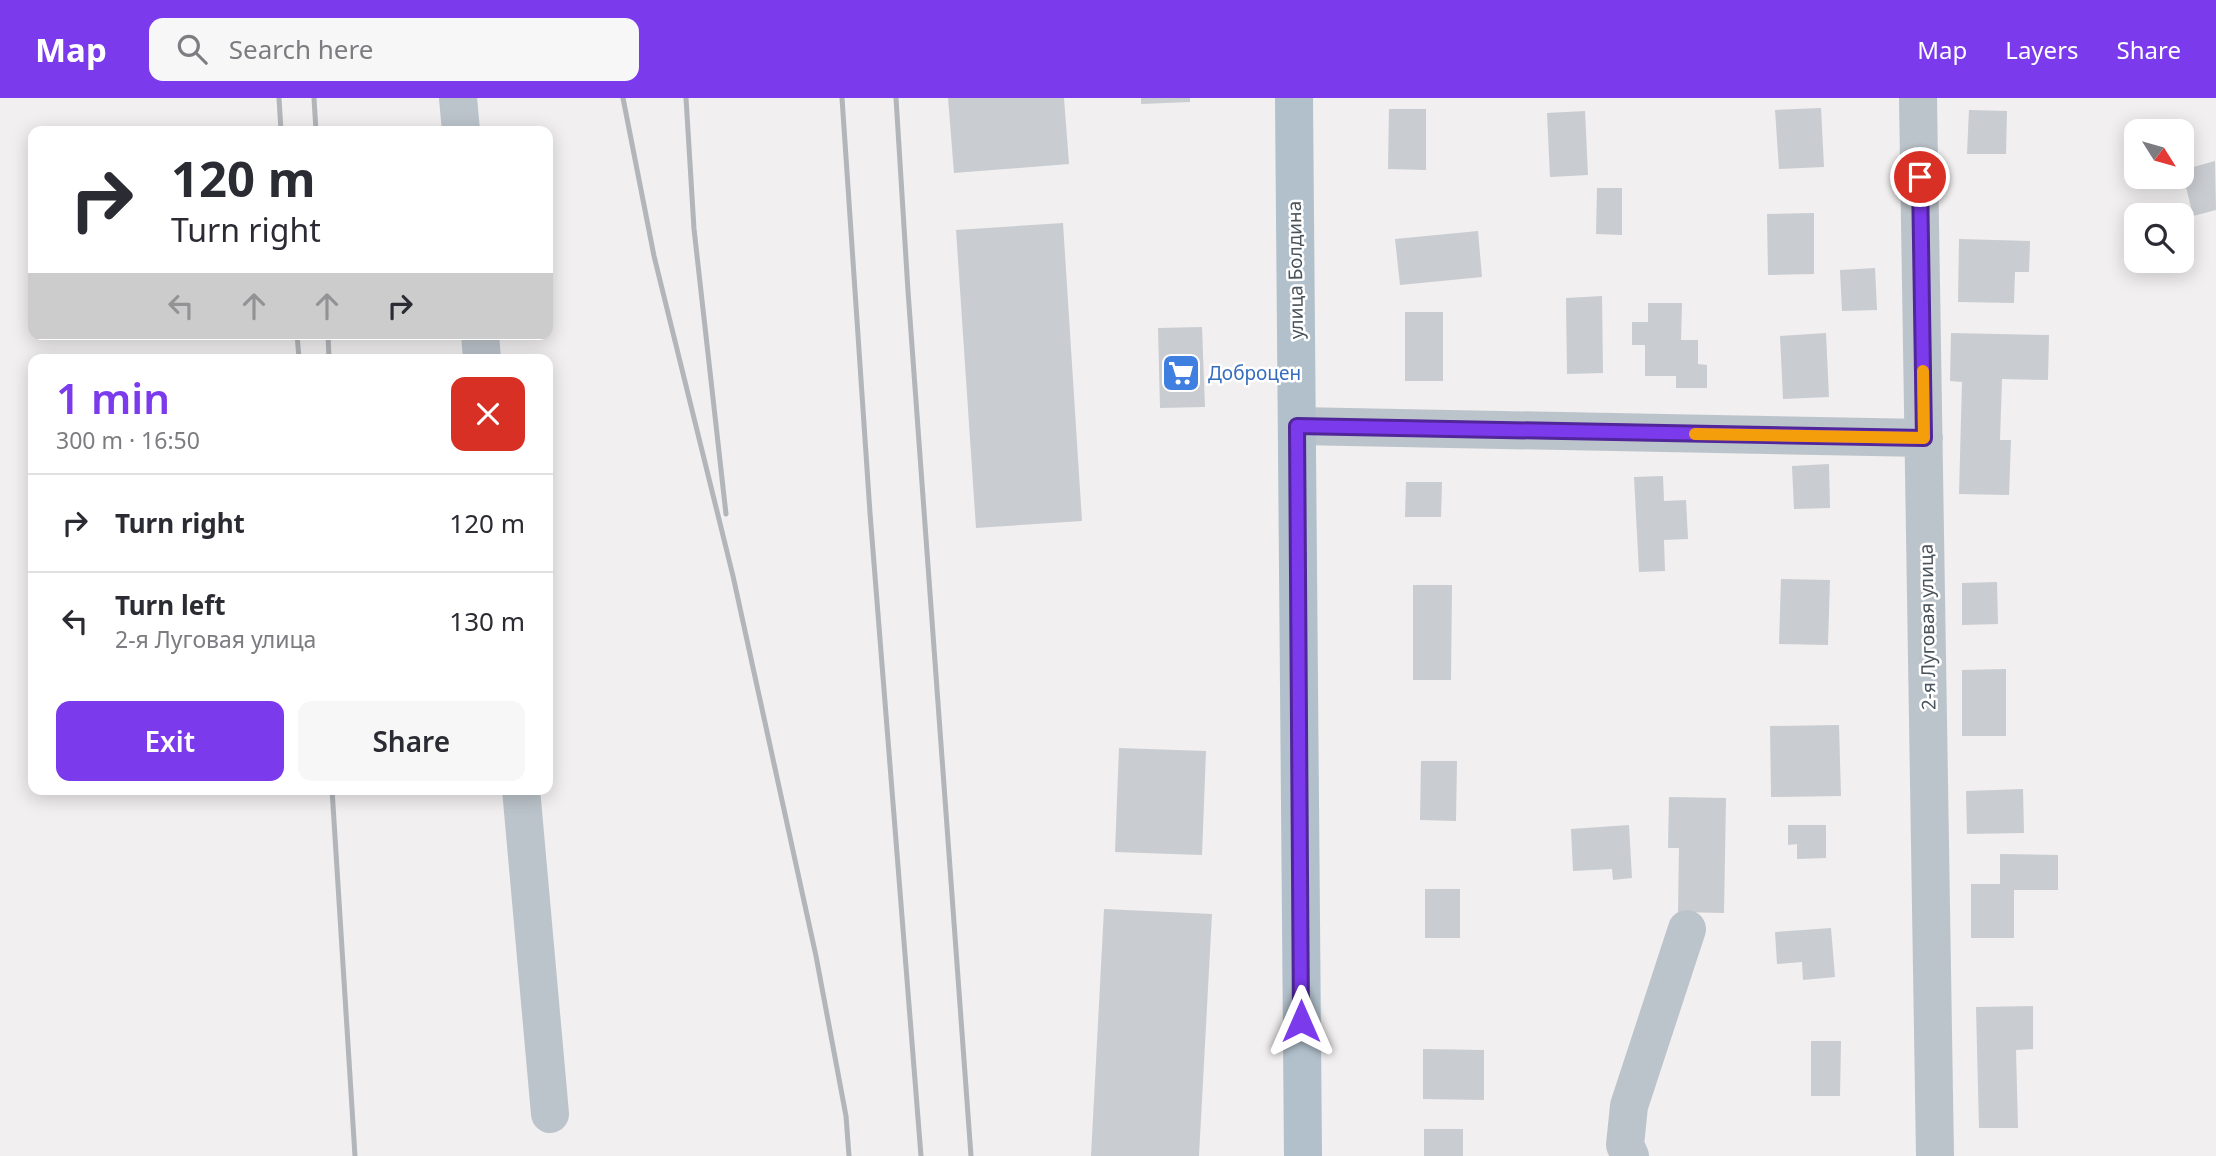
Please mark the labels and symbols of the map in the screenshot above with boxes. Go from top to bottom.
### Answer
north arrow [2124,119,2194,189]
pin [1890,147,1950,207]
street label: улица Болдина [1281,201,1309,339]
supermarket icon: Доброцен [1160,352,1202,394]
place label: Доброцен [1208,360,1301,386]
street label: 2-я Луговая улица [1913,544,1941,710]
position arrow [1264,984,1338,1058]

